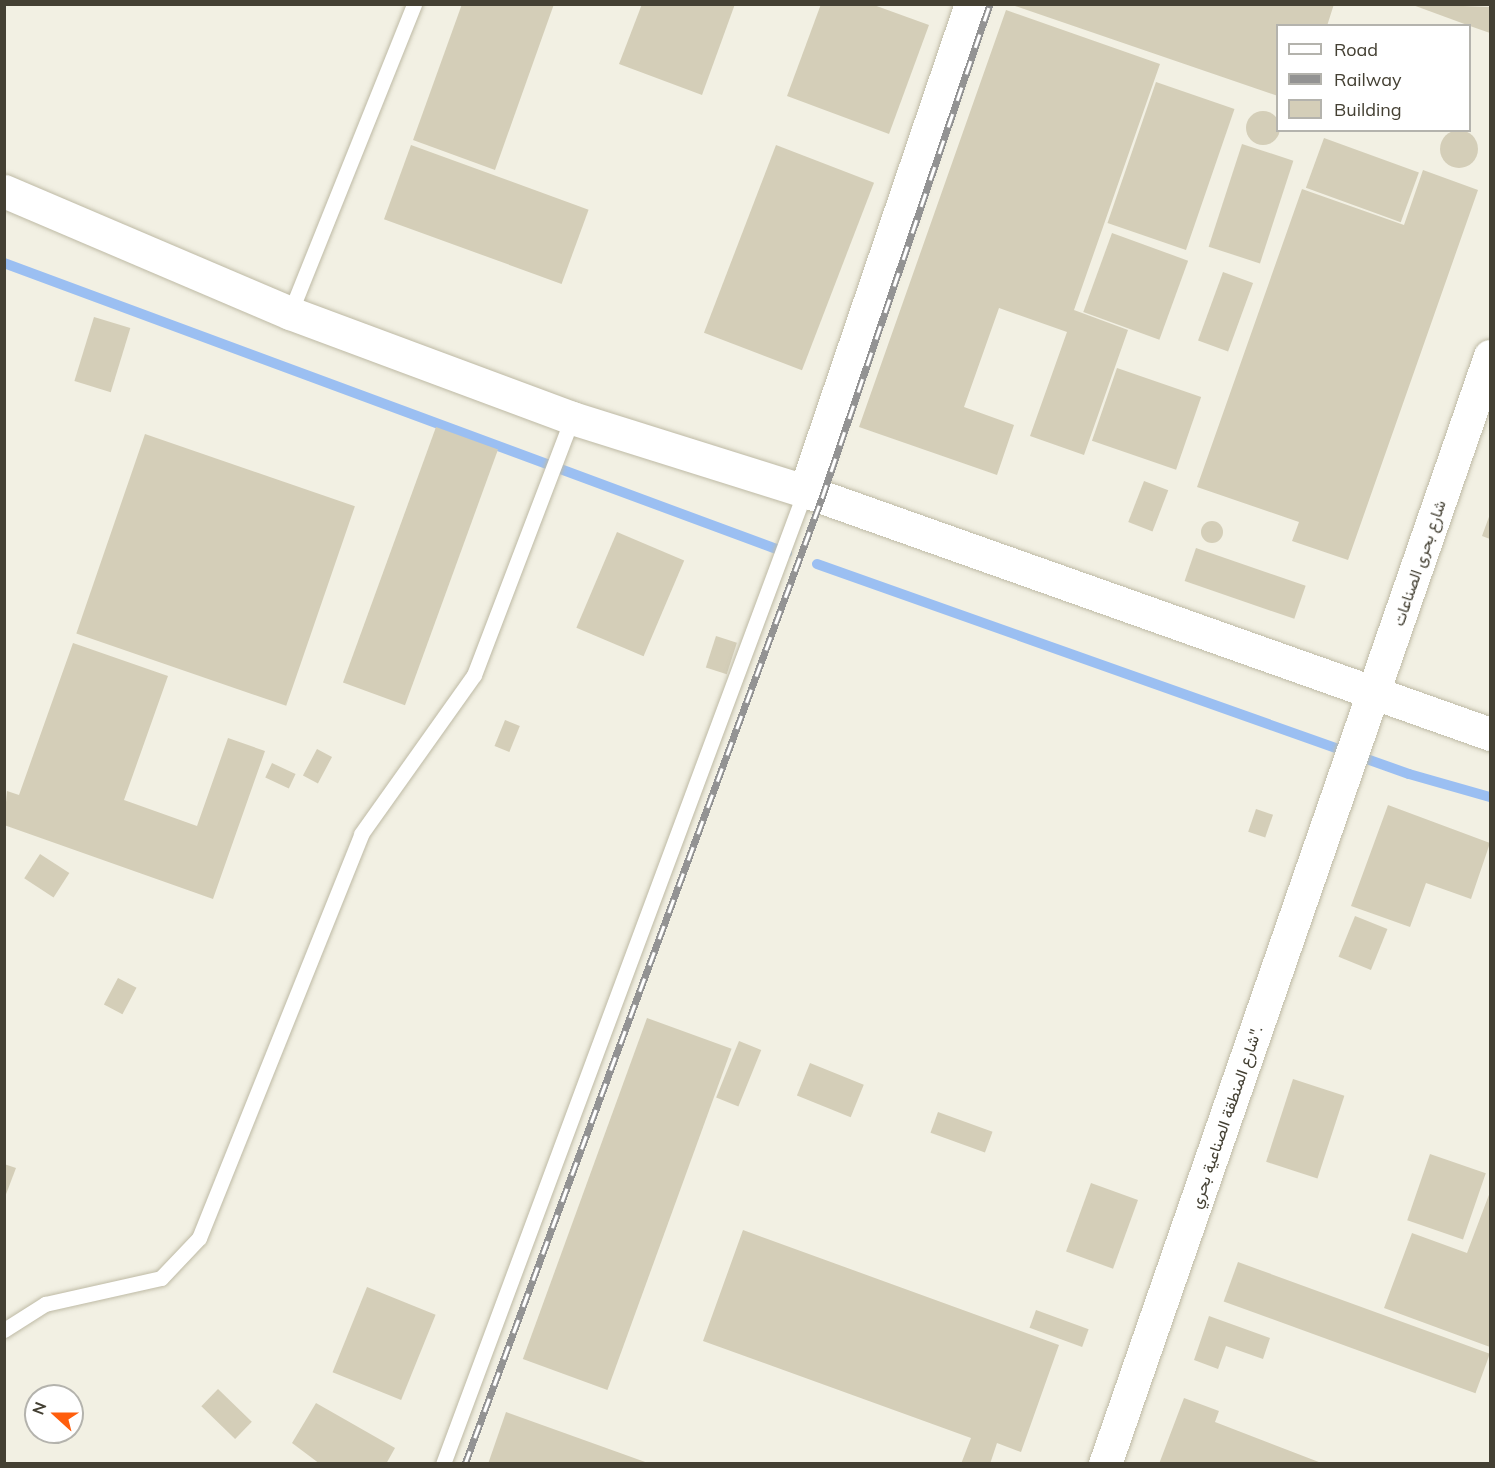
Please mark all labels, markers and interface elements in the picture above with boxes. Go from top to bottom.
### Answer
legend [1276,24,1471,132]
text: Road [1334,38,1378,61]
text: Railway [1334,68,1402,91]
text: Building [1334,98,1402,121]
street label: شارع بحرى الصناعات [1388,498,1450,628]
street label: شارع المنطقة الصناعية بحري". [1186,1023,1266,1211]
north arrow [24,1384,84,1444]
text: N [28,1399,51,1417]

